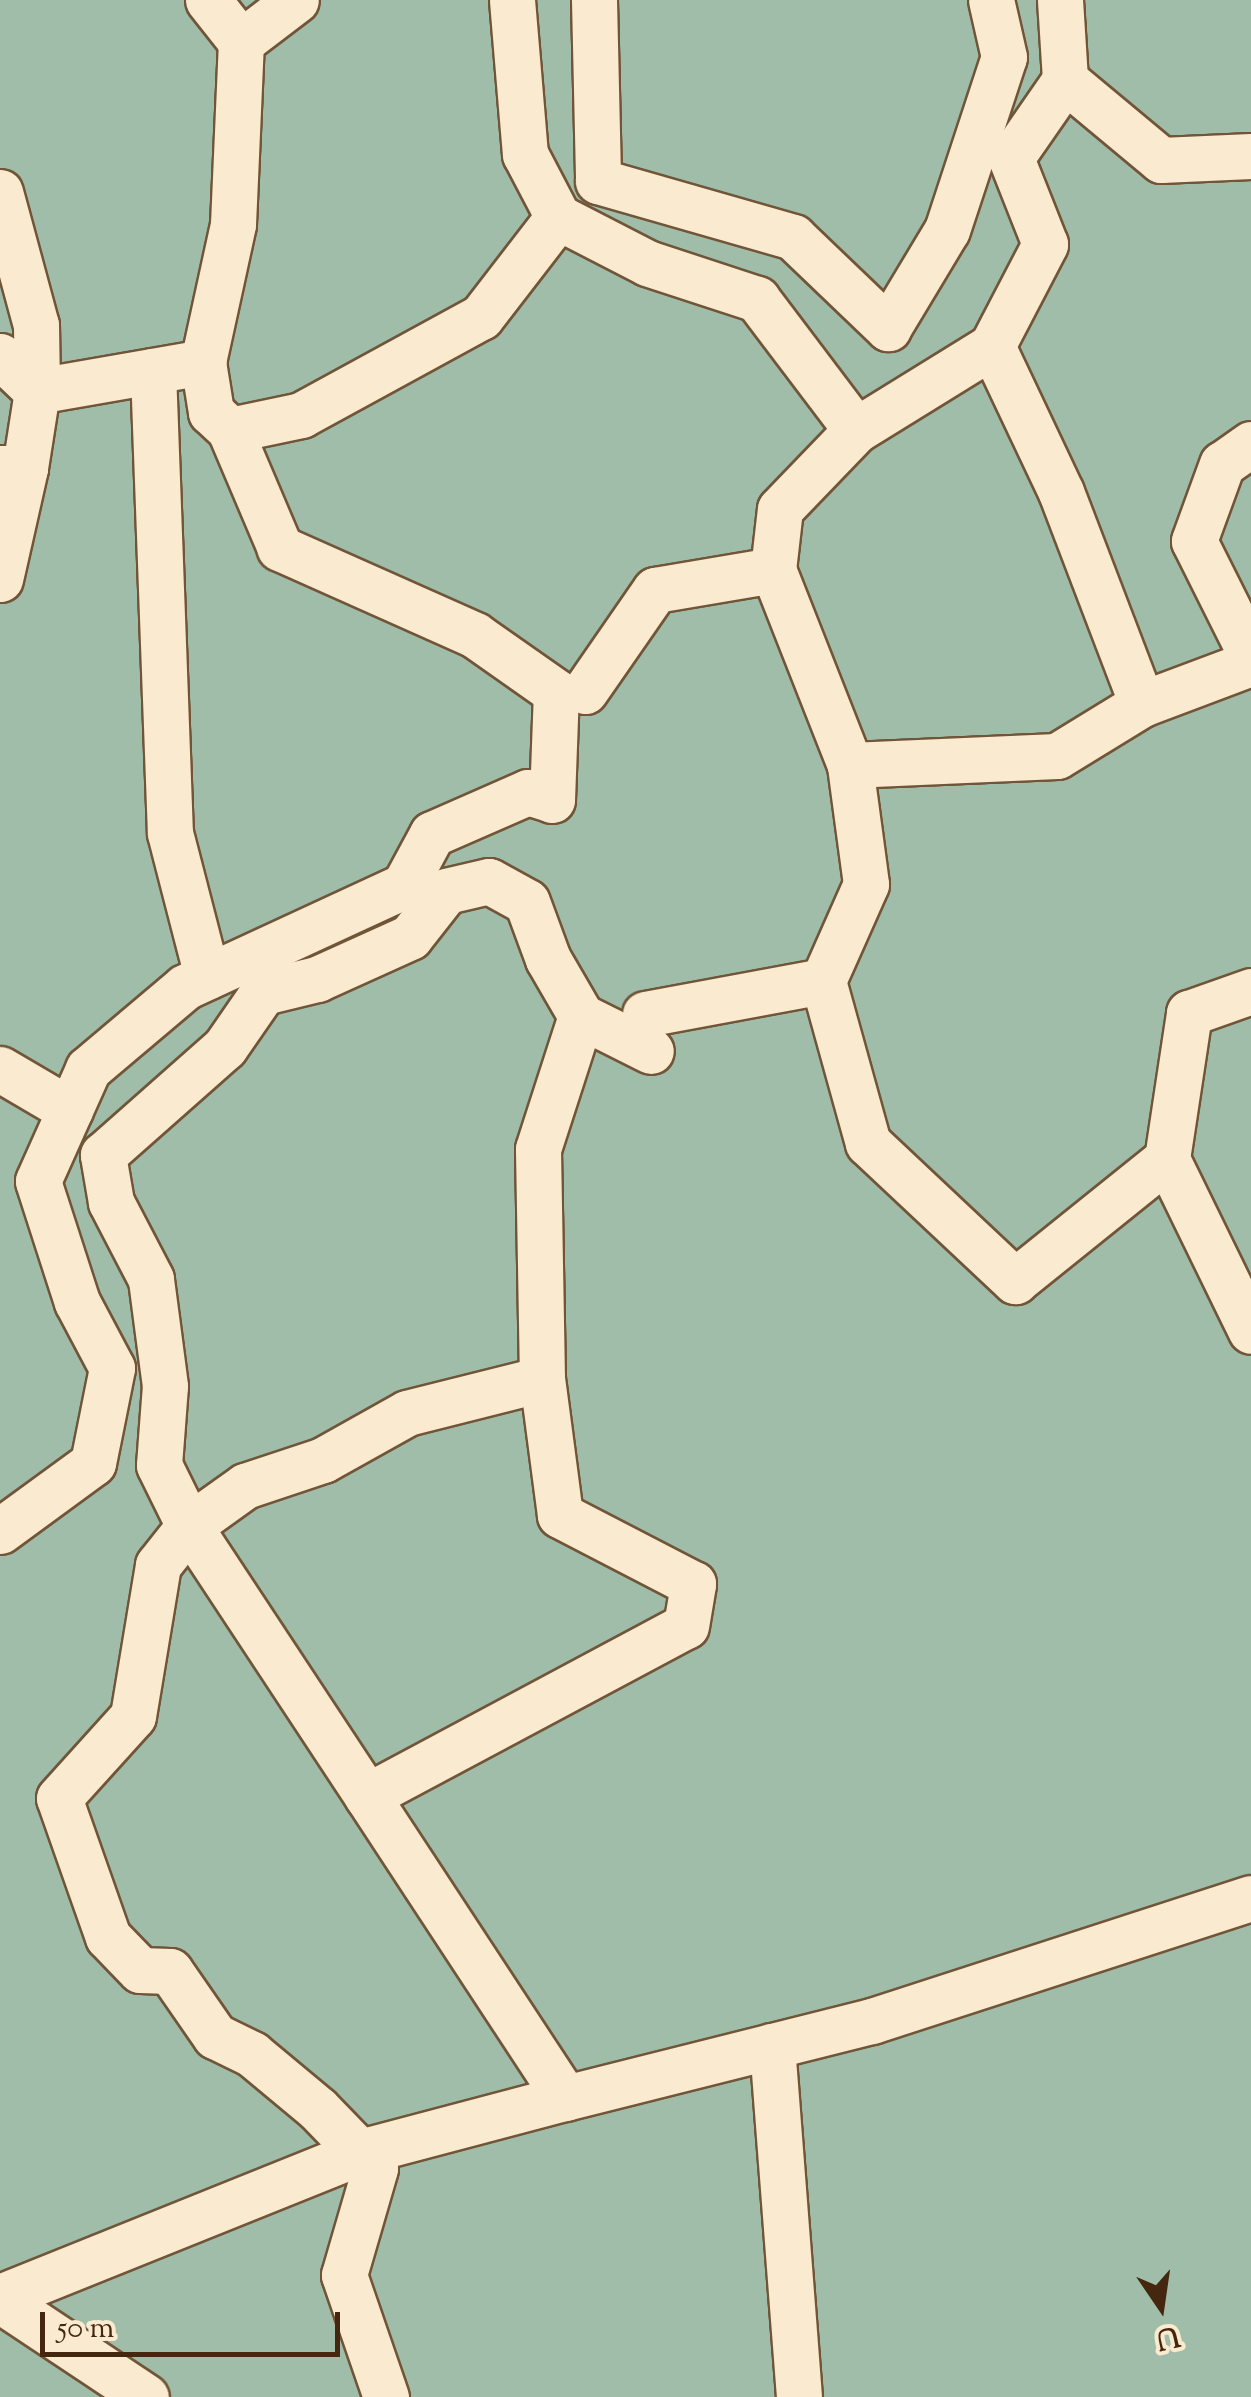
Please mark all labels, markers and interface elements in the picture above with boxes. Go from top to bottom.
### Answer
north arrow [1111,2257,1211,2357]
scale bar [45,2292,345,2354]
text: 50 m [57,2308,114,2351]
text: U [1152,2314,1183,2358]

